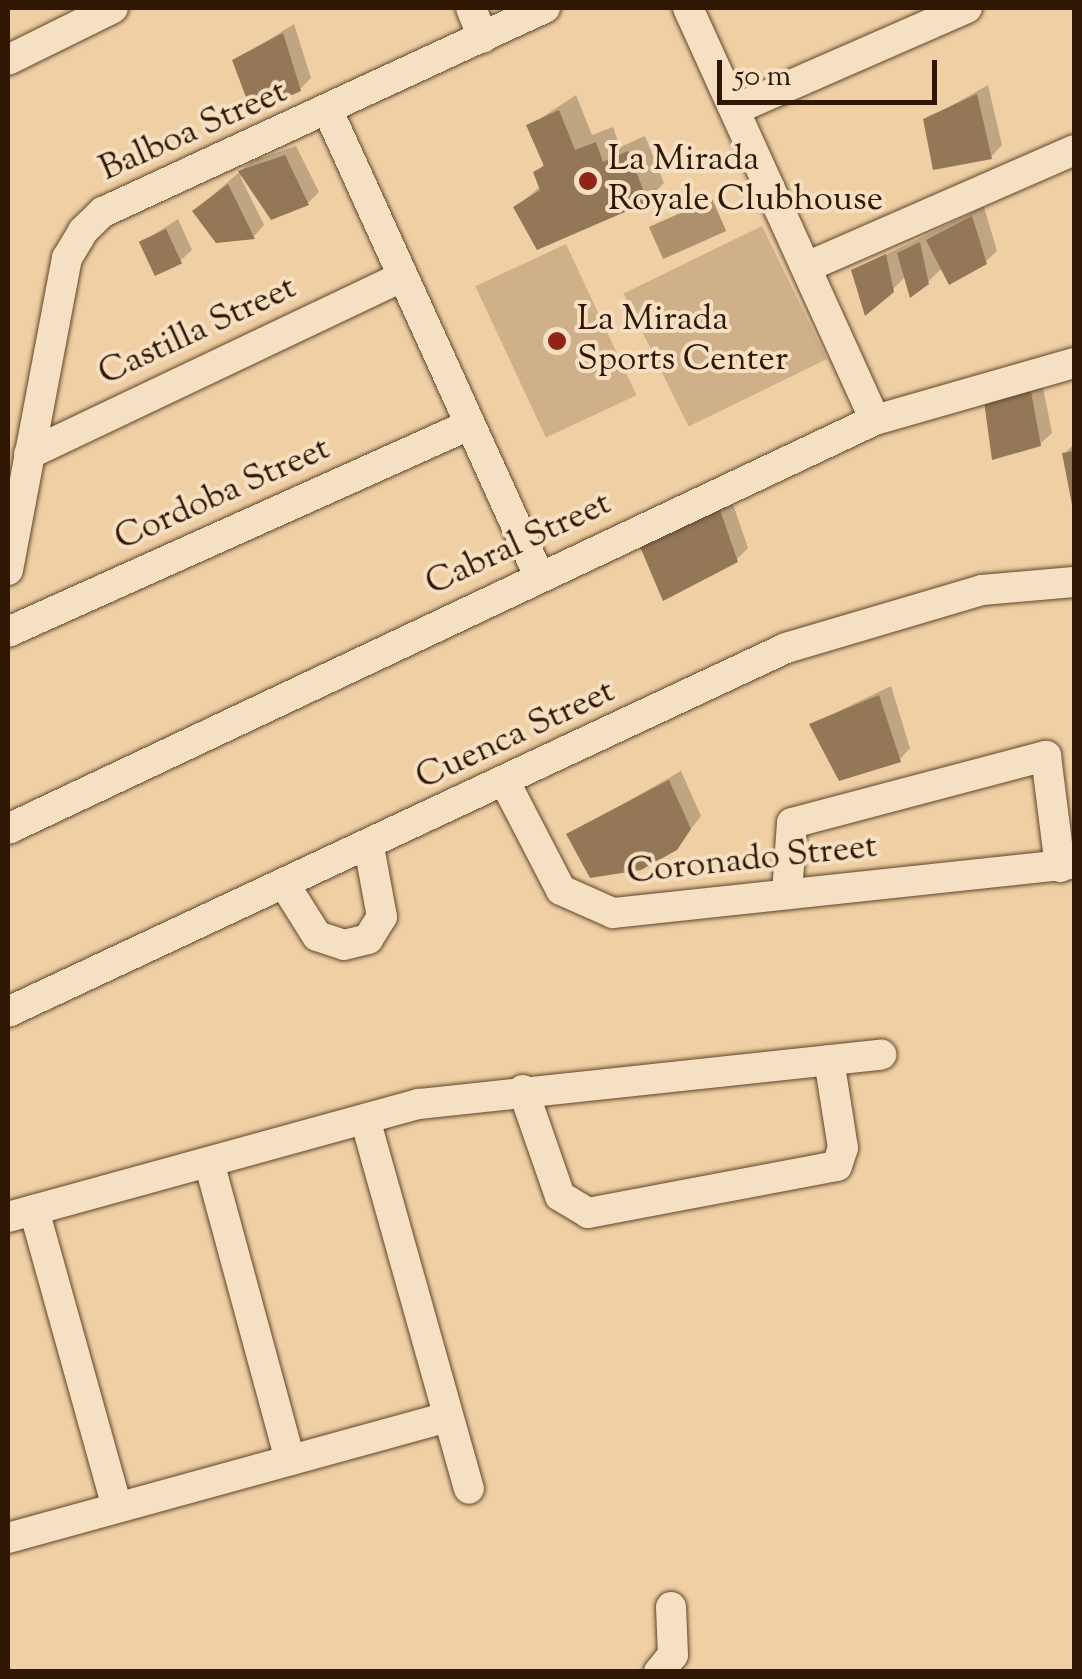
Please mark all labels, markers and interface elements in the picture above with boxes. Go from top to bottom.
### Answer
scale bar [722,40,942,102]
text: 50 m [734,56,791,99]
street label: Balboa Street [94,72,294,192]
place label: La Mirada Royale Clubhouse [608,140,883,222]
marker: La Mirada Royale Clubhouse [577,170,599,192]
street label: Castilla Street [93,268,303,396]
place label: La Mirada Sports Center [577,300,788,382]
marker: La Mirada Sports Center [546,330,568,352]
street label: Cordoba Street [109,429,337,561]
street label: Cabral Street [420,484,618,606]
street label: Cuenca Street [410,672,622,800]
street label: Coronado Street [625,827,879,895]

